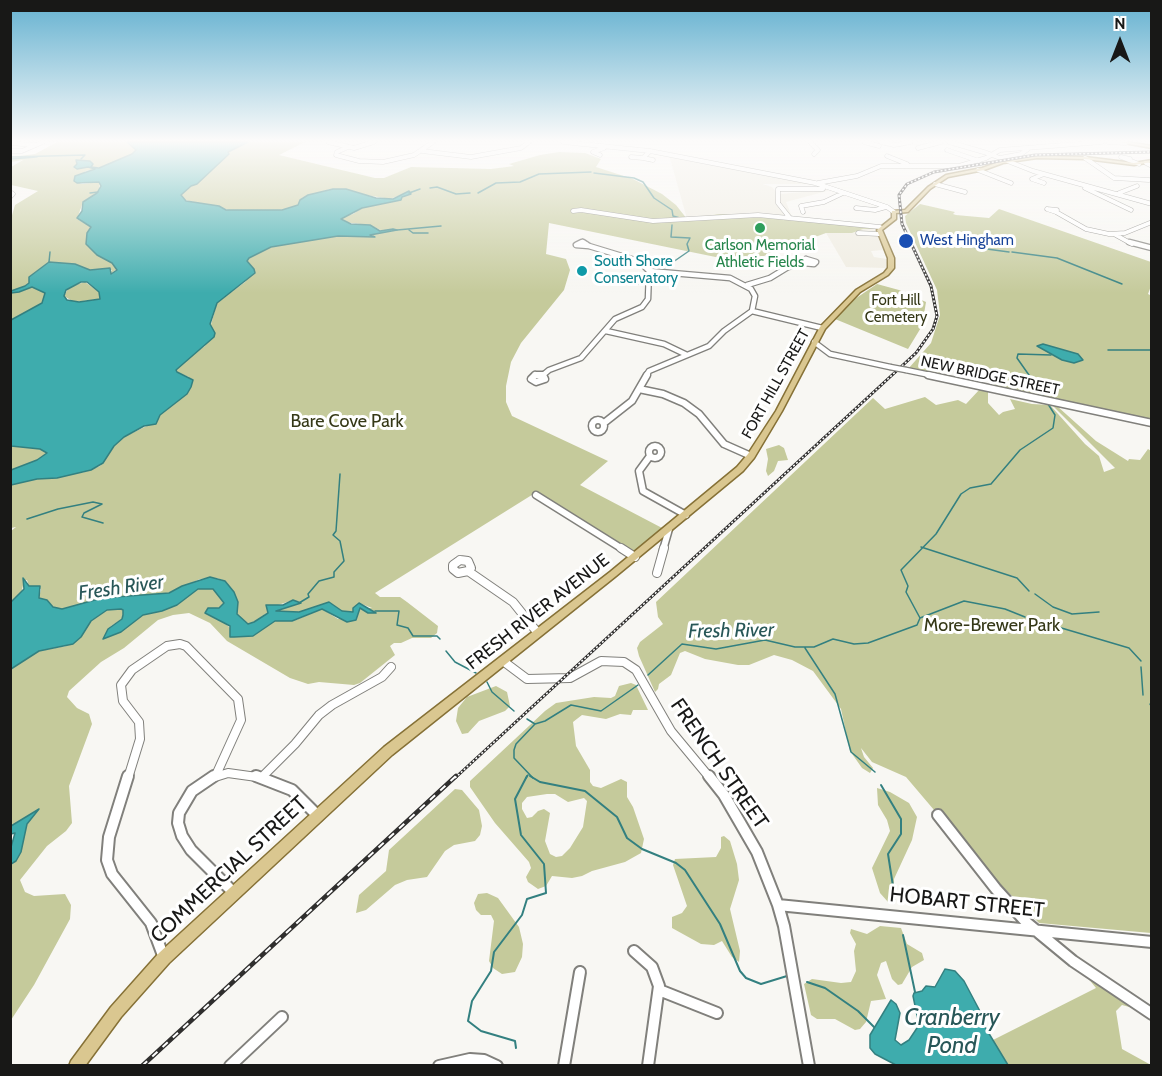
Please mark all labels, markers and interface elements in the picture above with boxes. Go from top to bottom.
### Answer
north arrow [1090,12,1150,72]
text: N [1114,14,1126,33]
marker: Carlson Memorial Athletic Fields [753,221,767,235]
marker: West Hingham [897,232,915,250]
place label: West Hingham [920,232,1014,250]
place label: Carlson Memorial Athletic Fields [705,237,815,272]
place label: South Shore Conservatory [594,253,678,288]
marker: South Shore Conservatory [575,264,589,278]
park label: Fort Hill Cemetery [865,292,927,327]
street label: FORT HILL STREET [738,326,814,442]
street label: NEW BRIDGE STREET [919,353,1061,399]
park label: Bare Cove Park [290,411,404,433]
street label: FRESH RIVER AVENUE [462,549,614,675]
water label: Fresh River [77,570,165,606]
park label: More-Brewer Park [924,615,1060,637]
water label: Fresh River [688,618,774,644]
street label: FRENCH STREET [665,694,773,834]
street label: COMMERCIAL STREET [146,791,312,949]
street label: HOBART STREET [888,882,1046,924]
water label: Cranberry Pond [904,1004,1000,1060]

